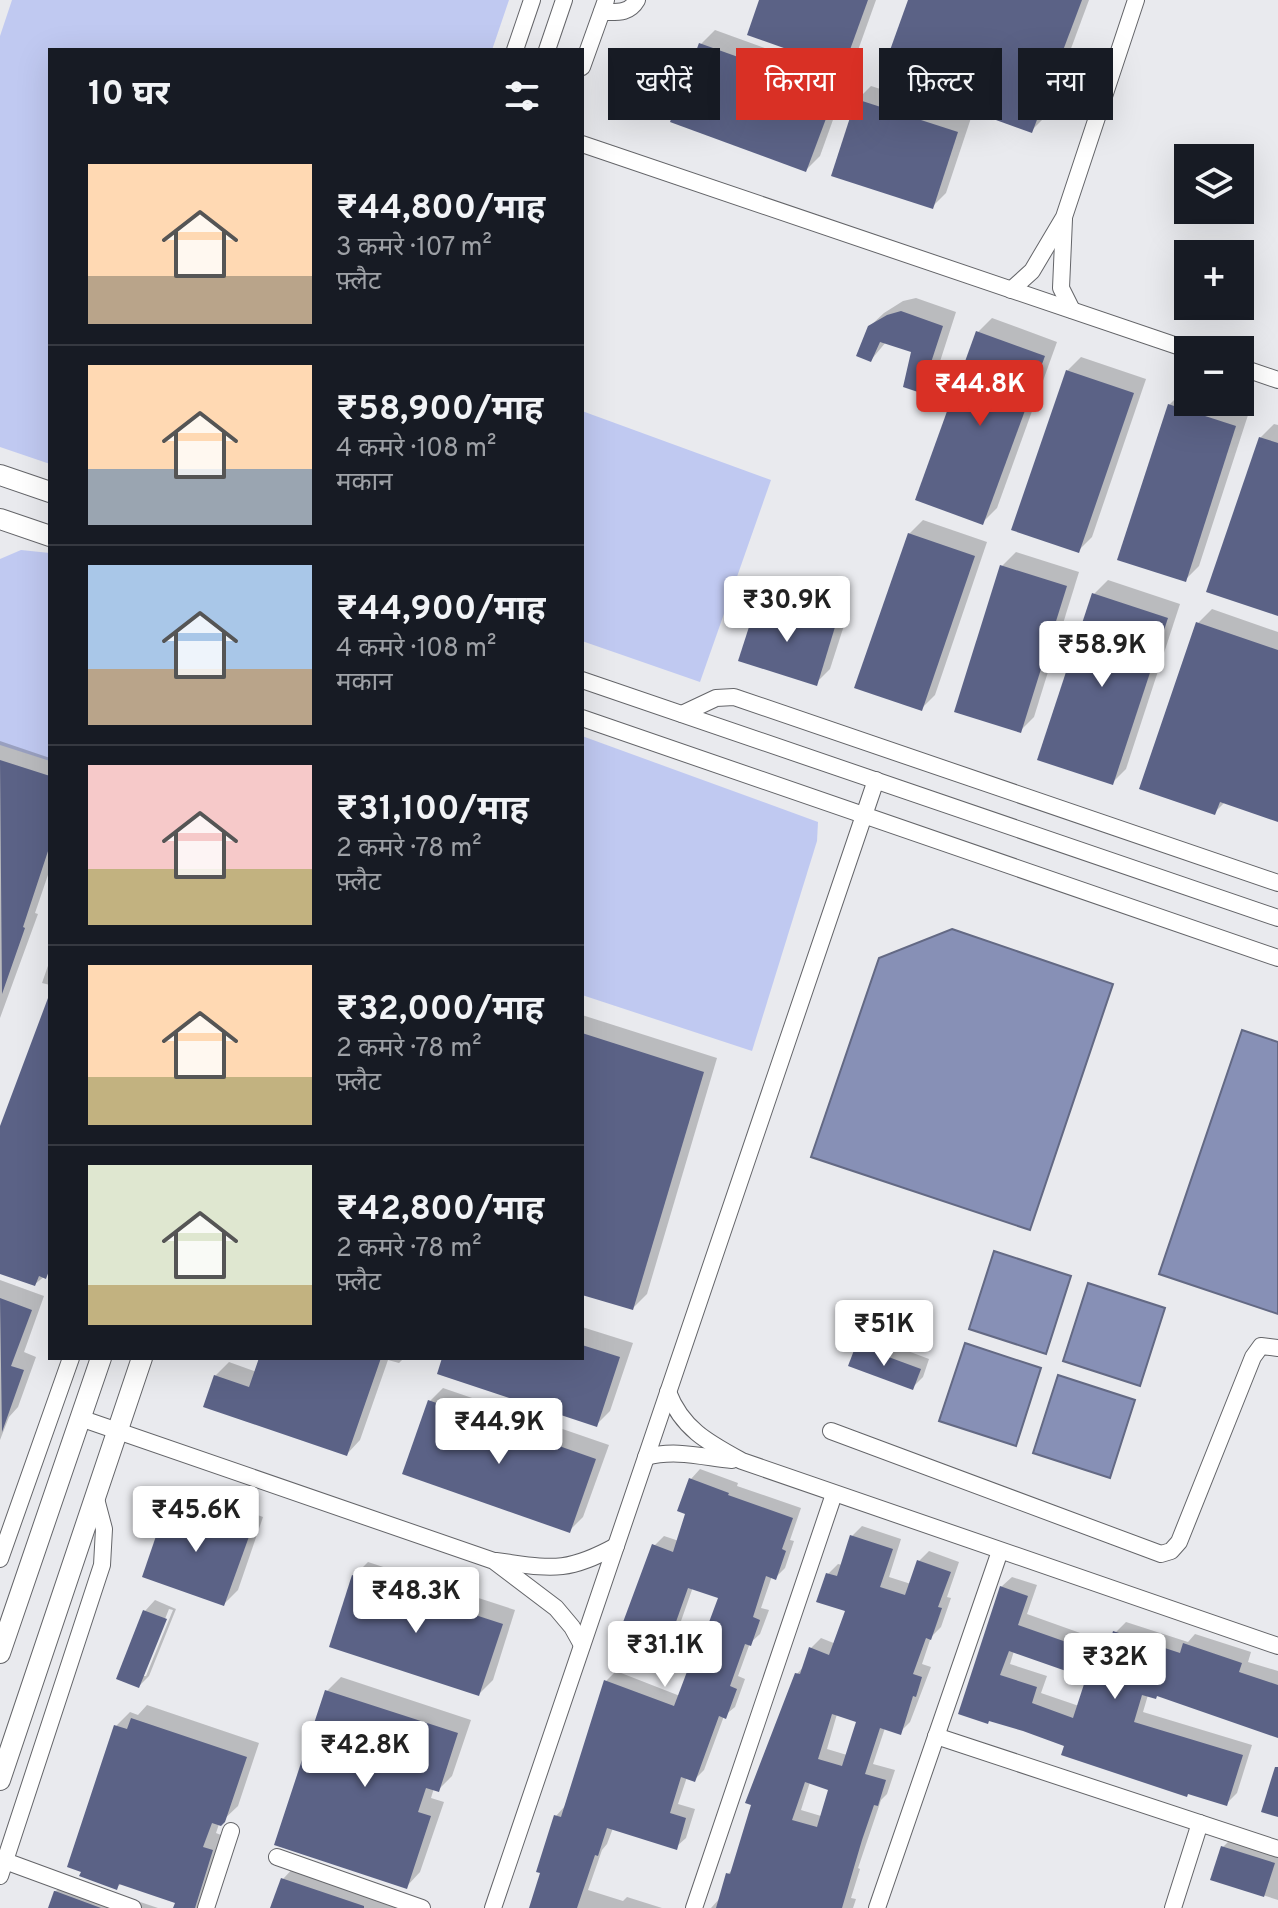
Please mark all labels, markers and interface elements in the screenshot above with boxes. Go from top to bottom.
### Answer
chip: खरीदें [608,48,720,120]
chip: किराया [736,48,863,120]
chip: फ़िल्टर [879,48,1002,120]
chip: नया [1018,48,1113,120]
text: 10 घर [88,74,169,117]
icon: filters [500,74,544,118]
map controls [1174,144,1254,416]
button: layers [1174,144,1254,224]
text: ₹44,800/माह [336,188,545,231]
icon: home [152,196,248,292]
text: 3 कमरे · 107 m² [336,232,492,265]
button: + [1174,240,1254,320]
text: फ़्लैट [336,266,381,299]
button: − [1174,336,1254,416]
pin: ₹44.8K [915,360,1045,428]
text: ₹44.8K [934,369,1026,402]
text: ₹58,900/माह [336,389,543,432]
icon: home [152,397,248,493]
text: 4 कमरे · 108 m² [336,433,496,466]
text: मकान [336,467,393,500]
pin: ₹30.9K [722,576,852,644]
text: ₹30.9K [742,585,832,618]
text: ₹44,900/माह [336,589,545,632]
icon: home [152,597,248,693]
pin: ₹58.9K [1037,621,1167,689]
text: ₹58.9K [1057,630,1147,663]
text: 4 कमरे · 108 m² [336,633,496,666]
text: मकान [336,667,393,700]
text: ₹31,100/माह [336,789,529,832]
icon: home [152,797,248,893]
text: 2 कमरे · 78 m² [336,833,482,866]
text: फ़्लैट [336,867,381,900]
text: ₹32,000/माह [336,989,544,1032]
icon: home [152,997,248,1093]
text: 2 कमरे · 78 m² [336,1033,482,1066]
text: फ़्लैट [336,1067,381,1100]
text: ₹42,800/माह [336,1189,544,1232]
icon: home [152,1197,248,1293]
text: 2 कमरे · 78 m² [336,1233,482,1266]
text: फ़्लैट [336,1267,381,1300]
pin: ₹51K [837,1300,931,1368]
text: ₹51K [853,1309,915,1342]
pin: ₹44.9K [434,1398,564,1466]
text: ₹44.9K [453,1407,545,1440]
pin: ₹45.6K [131,1486,261,1554]
text: ₹45.6K [151,1495,241,1528]
pin: ₹48.3K [351,1567,481,1635]
text: ₹48.3K [371,1576,461,1609]
pin: ₹31.1K [600,1621,730,1689]
text: ₹31.1K [626,1630,704,1663]
pin: ₹32K [1068,1633,1162,1701]
text: ₹32K [1082,1642,1148,1675]
pin: ₹42.8K [300,1721,430,1789]
text: ₹42.8K [320,1730,410,1763]

